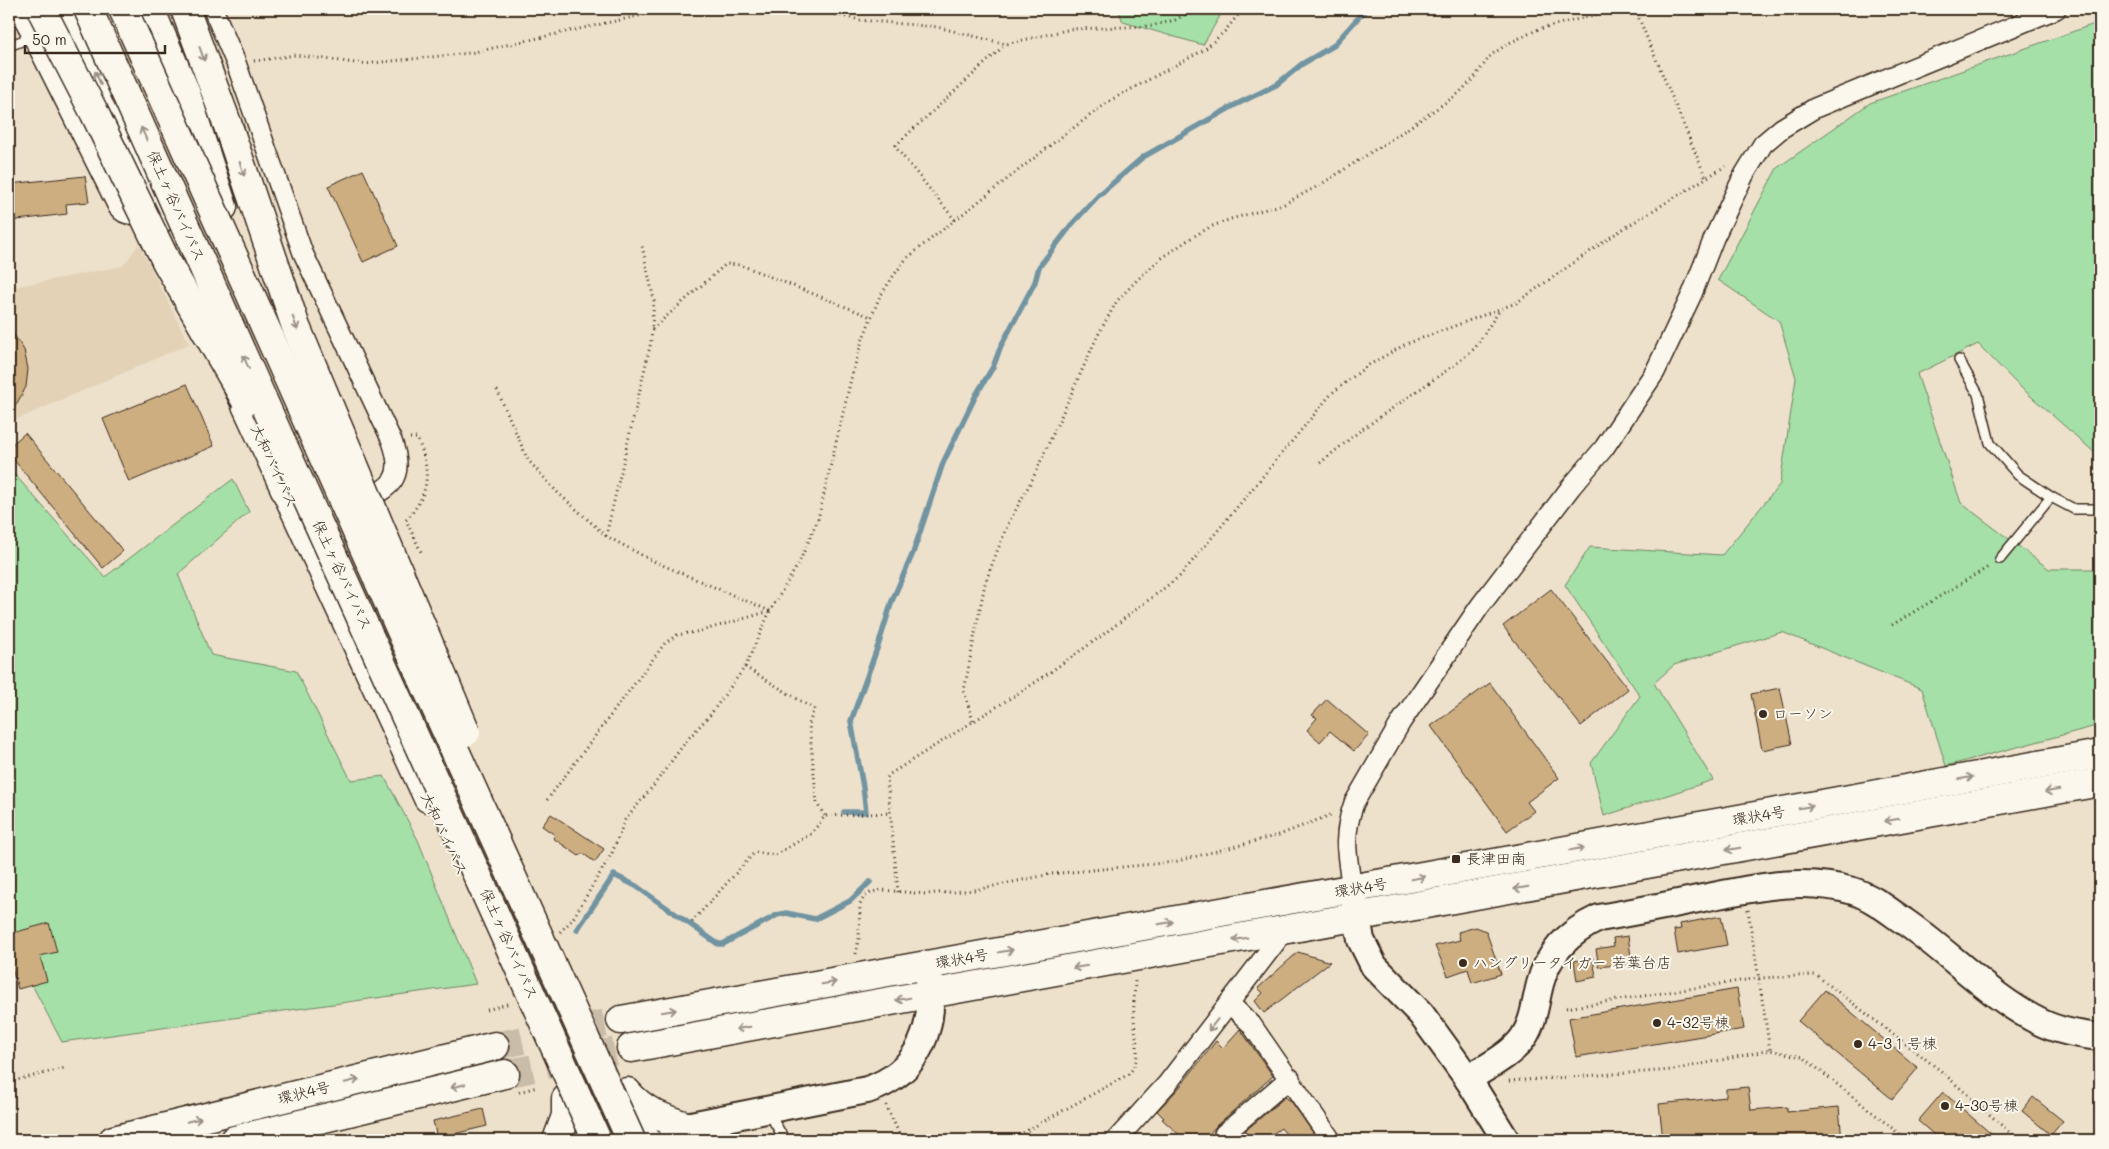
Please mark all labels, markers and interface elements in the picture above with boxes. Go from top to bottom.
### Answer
scale bar [25,22,165,54]
text: 50 m [32,29,67,49]
one-way arrow [198,46,207,62]
one-way arrow [93,71,102,86]
one-way arrow [138,127,148,142]
street label: 保土ヶ谷バイパス [143,147,210,264]
one-way arrow [238,161,248,177]
one-way arrow [291,315,300,330]
one-way arrow [240,355,250,370]
street label: 大和バイパス [247,421,303,510]
street label: 保土ヶ谷バイパス [309,516,377,633]
place label: ローソン [1773,703,1833,723]
marker: ローソン [1757,708,1769,720]
one-way arrow [1958,773,1974,783]
one-way arrow [2045,787,2061,796]
street label: 大和バイパス [417,789,473,878]
street label: 環状4号 [1731,800,1787,830]
one-way arrow [1798,802,1814,812]
one-way arrow [1885,816,1901,826]
one-way arrow [1569,843,1585,853]
one-way arrow [1725,845,1741,855]
place label: 長津田南 [1466,848,1526,868]
marker: 長津田南 [1450,853,1462,865]
street label: 環状4号 [1333,872,1389,902]
one-way arrow [1409,872,1425,882]
one-way arrow [1513,883,1529,893]
street label: 保土ヶ谷バイパス [476,885,543,1002]
one-way arrow [1157,917,1173,927]
one-way arrow [1232,934,1248,944]
street label: 環状4号 [934,943,990,973]
one-way arrow [997,946,1013,956]
place label: ハングリータイガー 若葉台店 [1473,952,1672,972]
marker: ハングリータイガー 若葉台店 [1457,957,1469,969]
one-way arrow [1072,963,1088,973]
one-way arrow [820,978,836,987]
one-way arrow [895,994,911,1004]
one-way arrow [660,1006,676,1016]
place label: 4-32号棟 [1667,1012,1729,1032]
marker: 4-32号棟 [1651,1017,1663,1029]
one-way arrow [1207,1018,1218,1031]
one-way arrow [735,1023,751,1033]
place label: 4-3１号棟 [1868,1033,1937,1053]
marker: 4-3１号棟 [1852,1038,1864,1050]
street label: 環状4号 [275,1076,332,1108]
one-way arrow [343,1076,359,1085]
one-way arrow [450,1081,466,1091]
place label: 4-30号棟 [1955,1095,2018,1115]
marker: 4-30号棟 [1939,1100,1951,1112]
one-way arrow [185,1115,201,1124]

